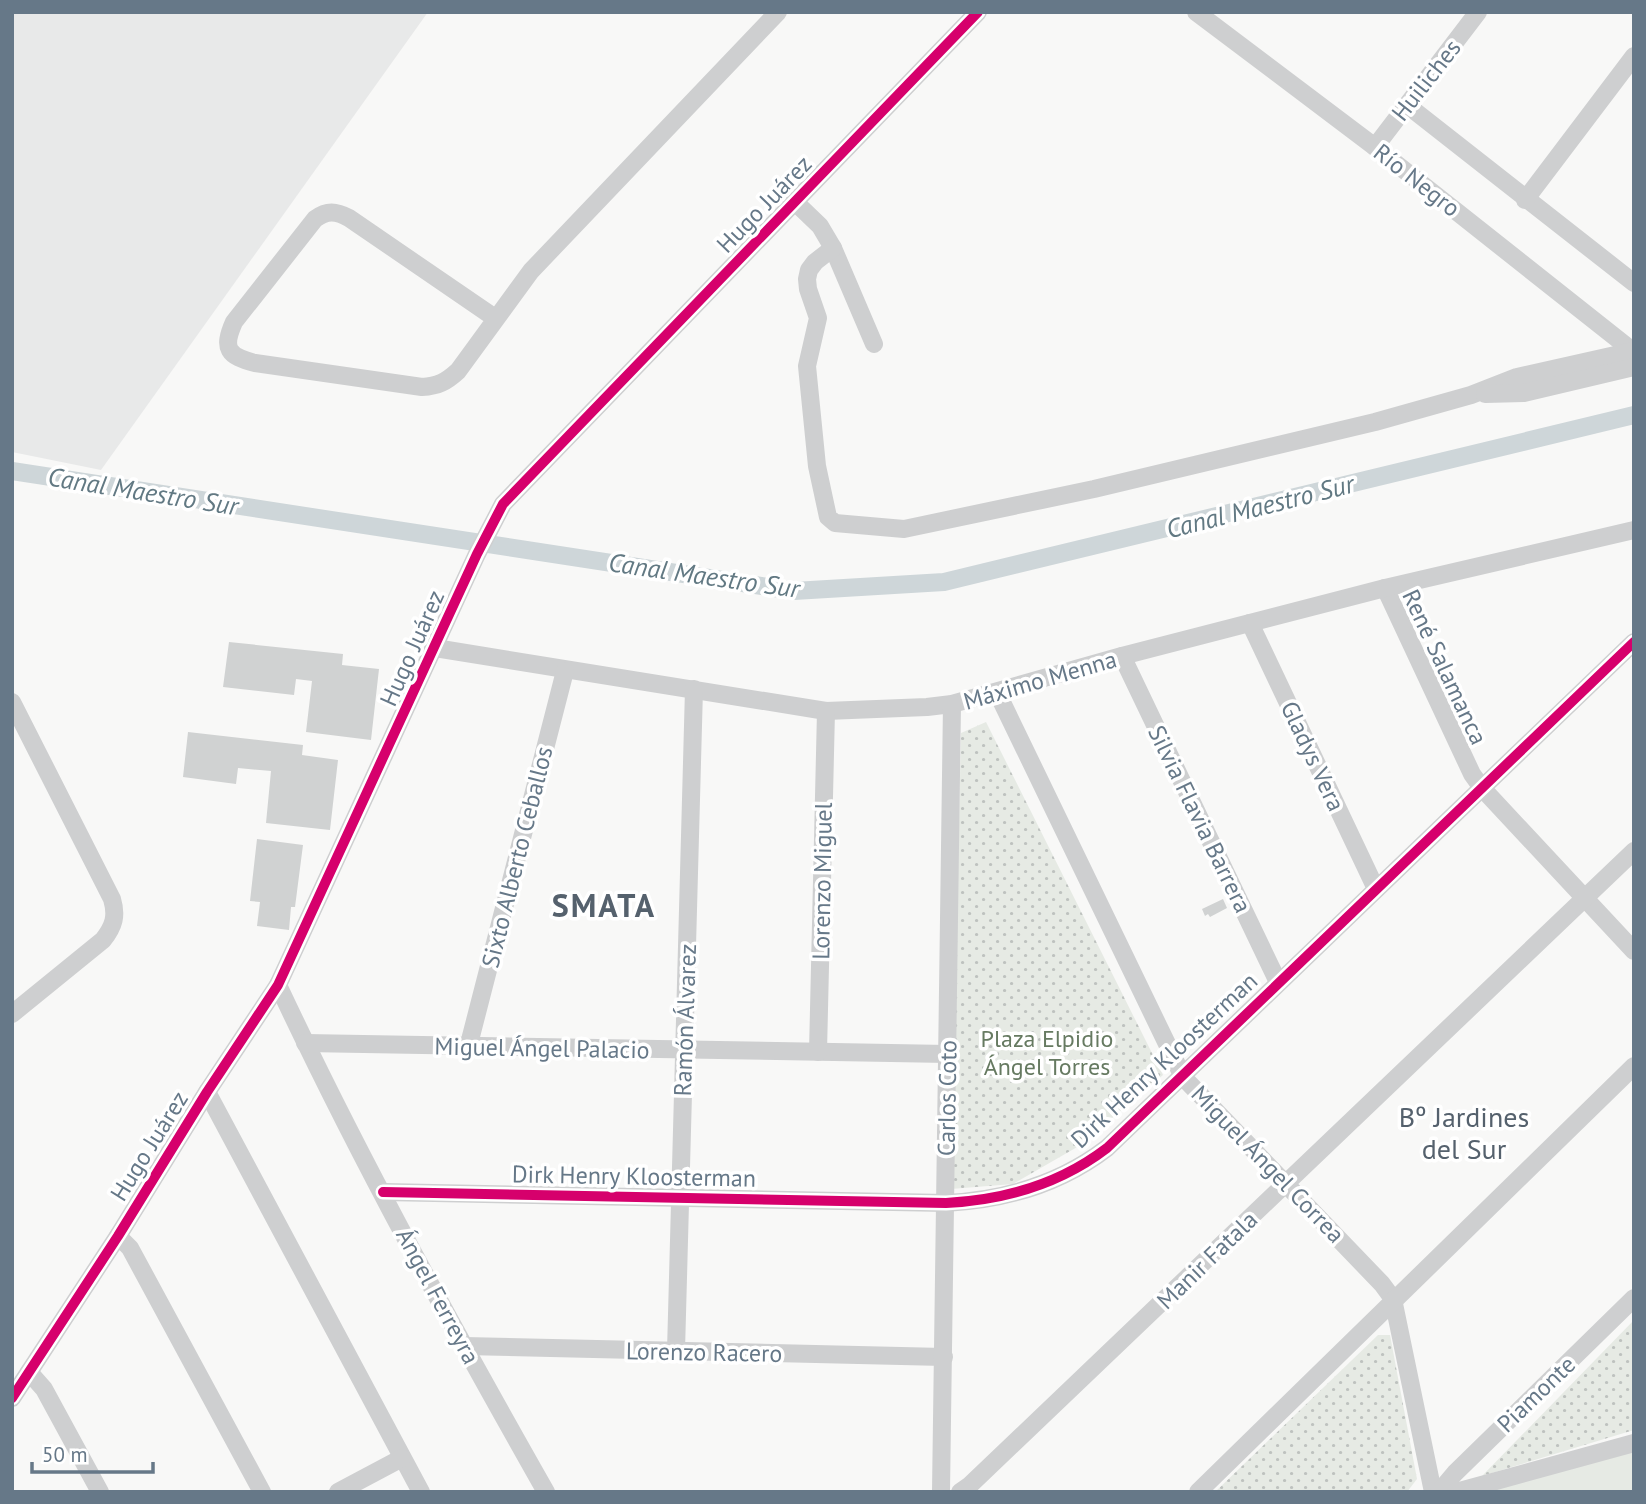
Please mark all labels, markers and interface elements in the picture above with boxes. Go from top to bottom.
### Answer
street label: Huiliches [1384,33,1468,127]
street label: Río Negro [1367,136,1467,224]
street label: Hugo Juárez [710,149,818,259]
water label: Canal Maestro Sur [46,460,242,523]
water label: Canal Maestro Sur [1163,466,1359,545]
water label: Canal Maestro Sur [607,545,803,605]
street label: René Salamanca [1395,584,1495,750]
street label: Hugo Juárez [373,585,451,711]
street label: Máximo Menna [960,643,1120,717]
street label: Gladys Vera [1274,696,1352,816]
street label: Silvia Flavia Barrera [1141,720,1259,918]
street label: Sixto Alberto Ceballos [474,743,560,971]
street label: Lorenzo Miguel [805,802,839,960]
district label: SMATA [552,884,656,926]
street label: Ramón Álvarez [667,943,703,1097]
street label: Dirk Henry Kloosterman [1064,965,1264,1155]
park label: Plaza Elpidio Ángel Torres [981,1023,1113,1082]
street label: Miguel Ángel Palacio [434,1031,650,1065]
street label: Carlos Coto [930,1040,964,1156]
street label: Miguel Ángel Correa [1185,1078,1351,1250]
street label: Hugo Juárez [103,1085,195,1207]
district label: Bº Jardines del Sur [1399,1098,1529,1167]
street label: Dirk Henry Kloosterman [512,1158,756,1194]
street label: Manir Fatala [1150,1204,1264,1316]
street label: Ángel Ferreyra [389,1223,487,1369]
street label: Lorenzo Racero [626,1335,782,1369]
street label: Piamonte [1490,1349,1582,1439]
scale bar [32,1430,152,1474]
text: 50 m [42,1441,88,1468]

